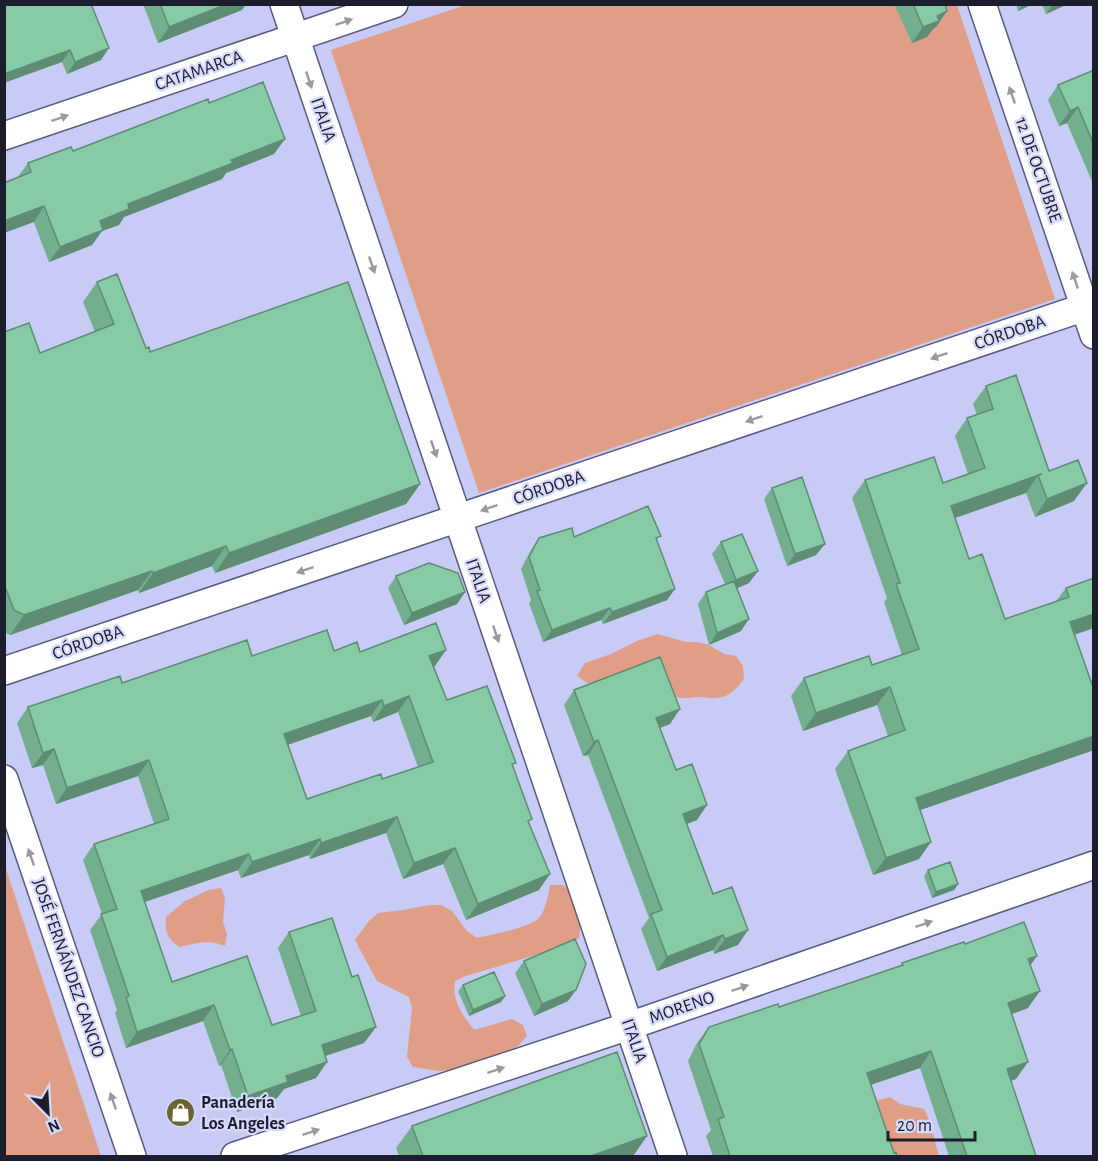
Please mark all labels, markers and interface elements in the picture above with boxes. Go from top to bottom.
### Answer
one-way arrow [335,16,353,26]
street label: CATAMARCA [153,47,246,94]
one-way arrow [305,71,315,89]
one-way arrow [1007,86,1017,104]
street label: ITALIA [307,96,339,145]
one-way arrow [51,112,69,122]
street label: 12 DE OCTUBRE [1012,115,1064,225]
one-way arrow [367,256,377,274]
one-way arrow [1069,271,1079,289]
street label: CÓRDOBA [971,309,1048,354]
one-way arrow [929,352,947,362]
one-way arrow [745,414,763,424]
one-way arrow [430,440,439,458]
street label: CÓRDOBA [510,464,587,509]
one-way arrow [480,503,498,513]
street label: ITALIA [462,557,494,606]
one-way arrow [296,566,314,575]
street label: CÓRDOBA [49,619,126,664]
one-way arrow [492,625,502,643]
one-way arrow [25,848,35,866]
street label: JOSÉ FERNÁNDEZ CANCIO [29,875,110,1060]
one-way arrow [915,918,933,928]
one-way arrow [731,982,749,992]
street label: MORENO [647,988,717,1028]
street label: ITALIA [618,1017,650,1066]
one-way arrow [487,1065,505,1075]
north arrow [18,1083,78,1143]
one-way arrow [108,1092,118,1110]
place label: Panadería Los Angeles [201,1094,285,1133]
shop icon: Panadería Los Angeles [164,1097,196,1129]
scale bar [888,1104,975,1142]
text: N [45,1116,62,1135]
text: 20 m [897,1117,932,1135]
one-way arrow [302,1126,320,1136]

